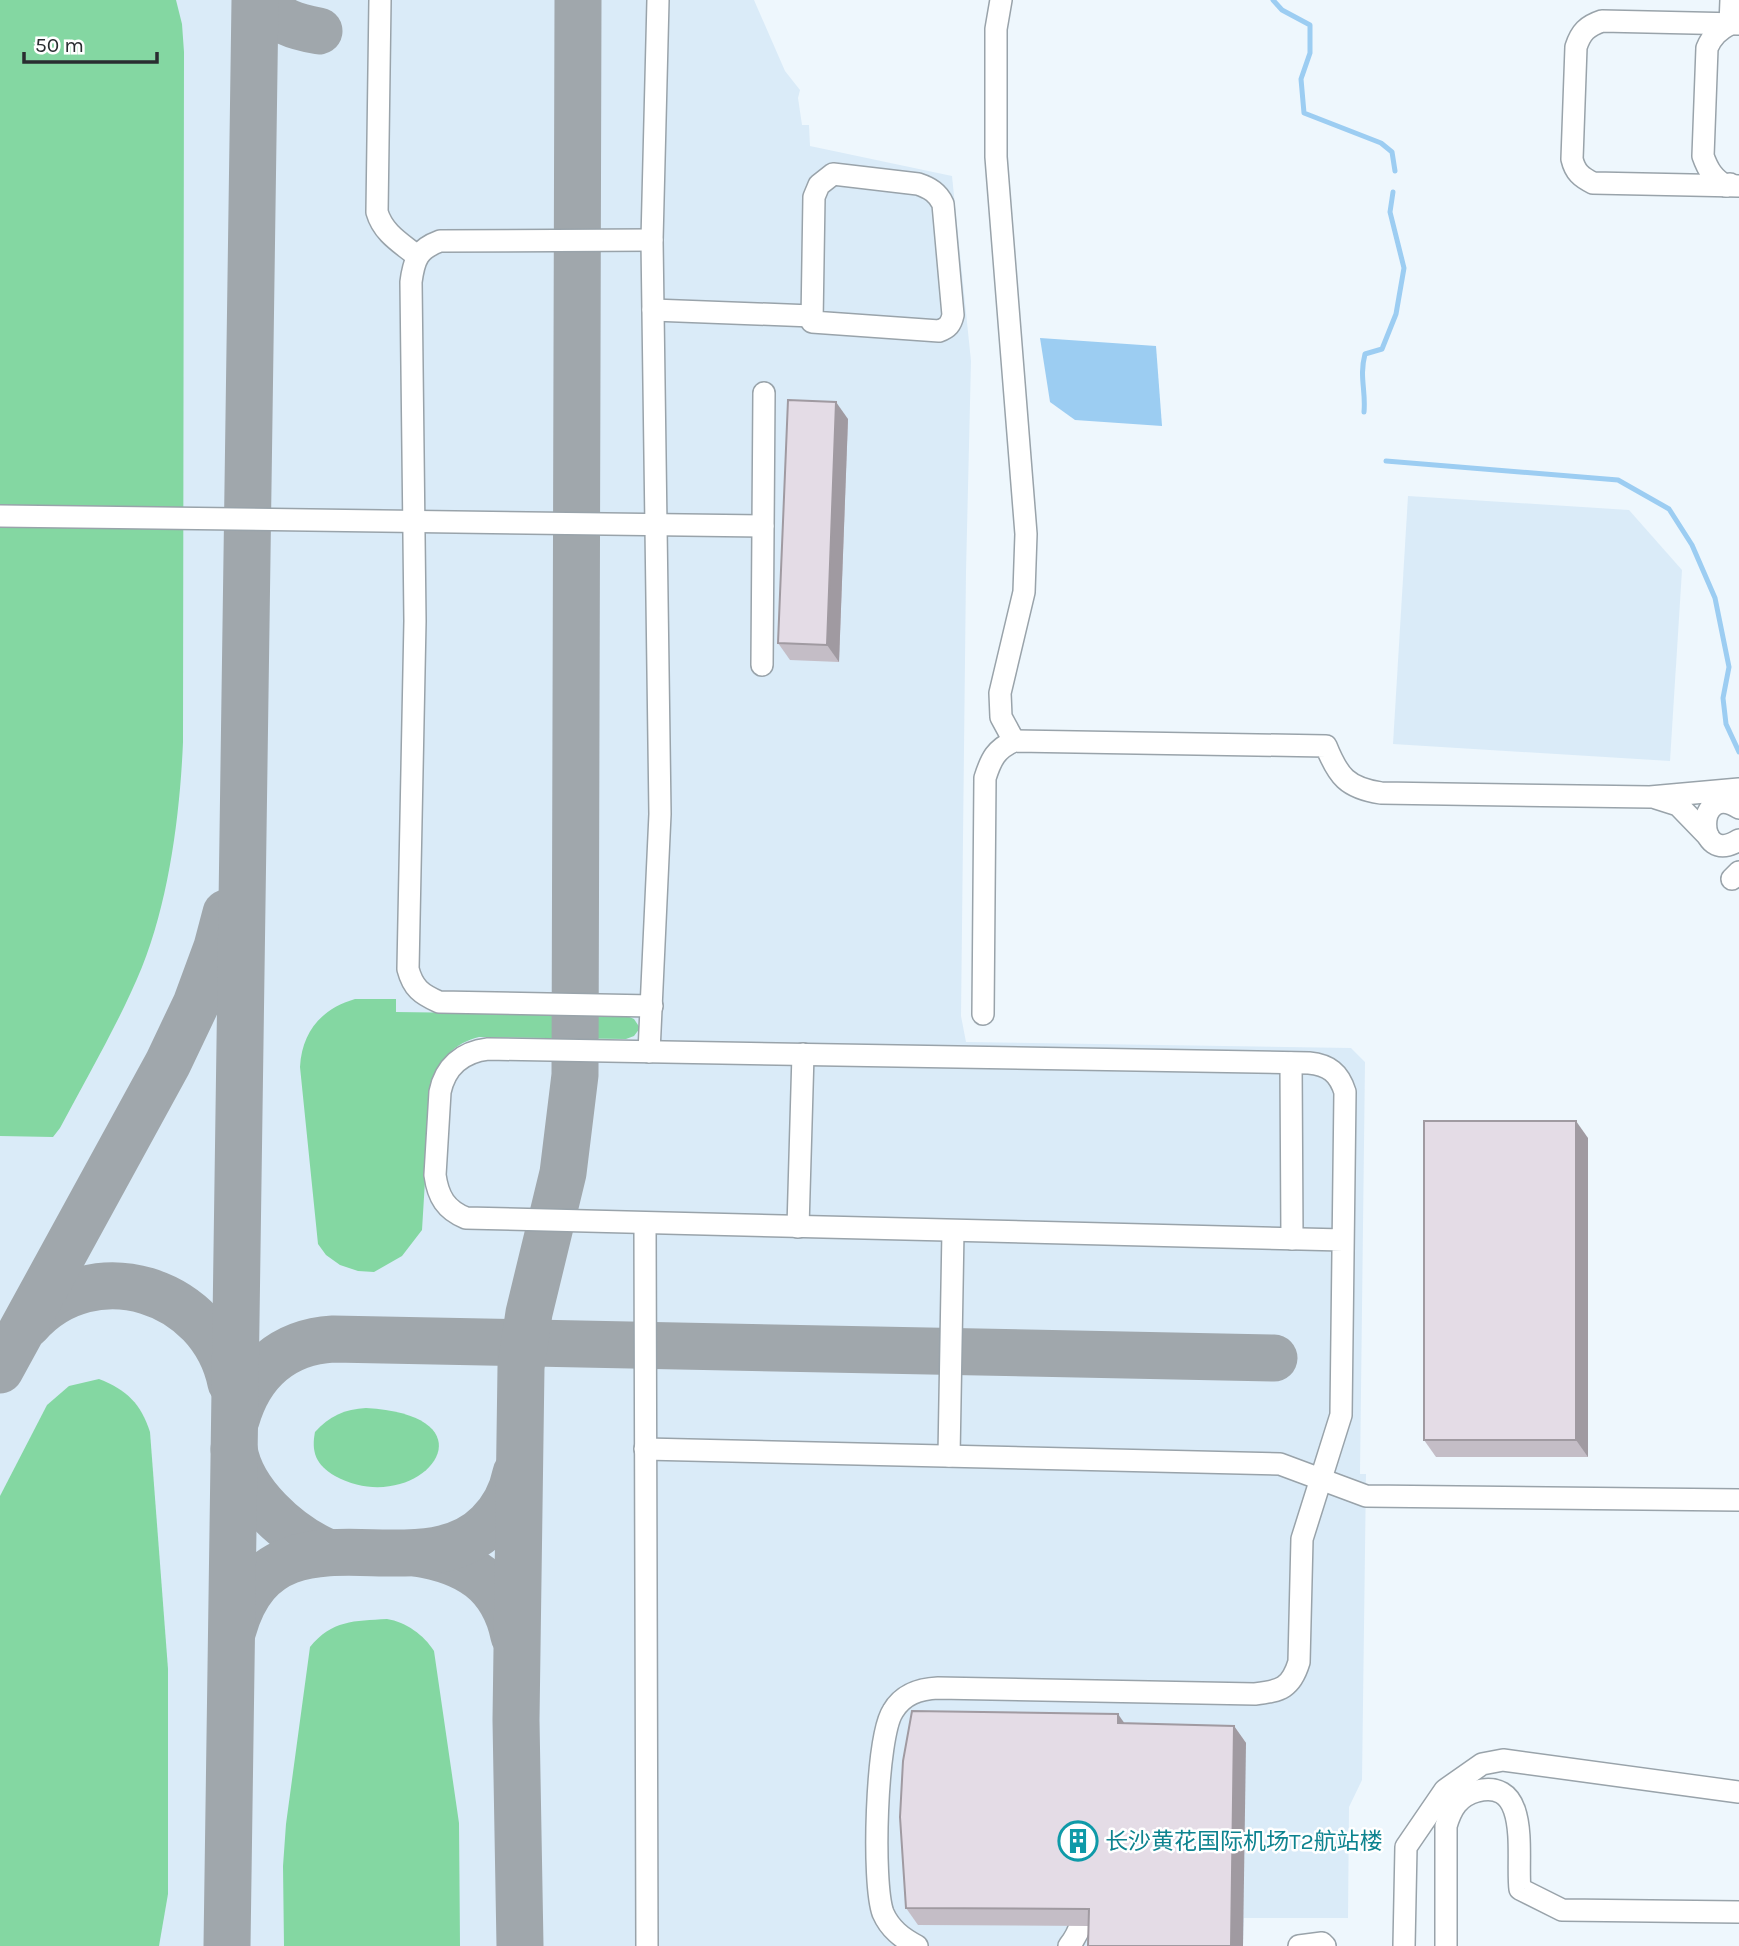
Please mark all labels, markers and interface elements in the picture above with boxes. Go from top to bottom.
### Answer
scale bar [24,21,158,65]
text: 50 m [35,33,84,57]
building icon: 长沙黄花国际机场T2航站楼 [1057,1820,1099,1862]
place label: 长沙黄花国际机场T2航站楼 [1105,1828,1383,1855]

